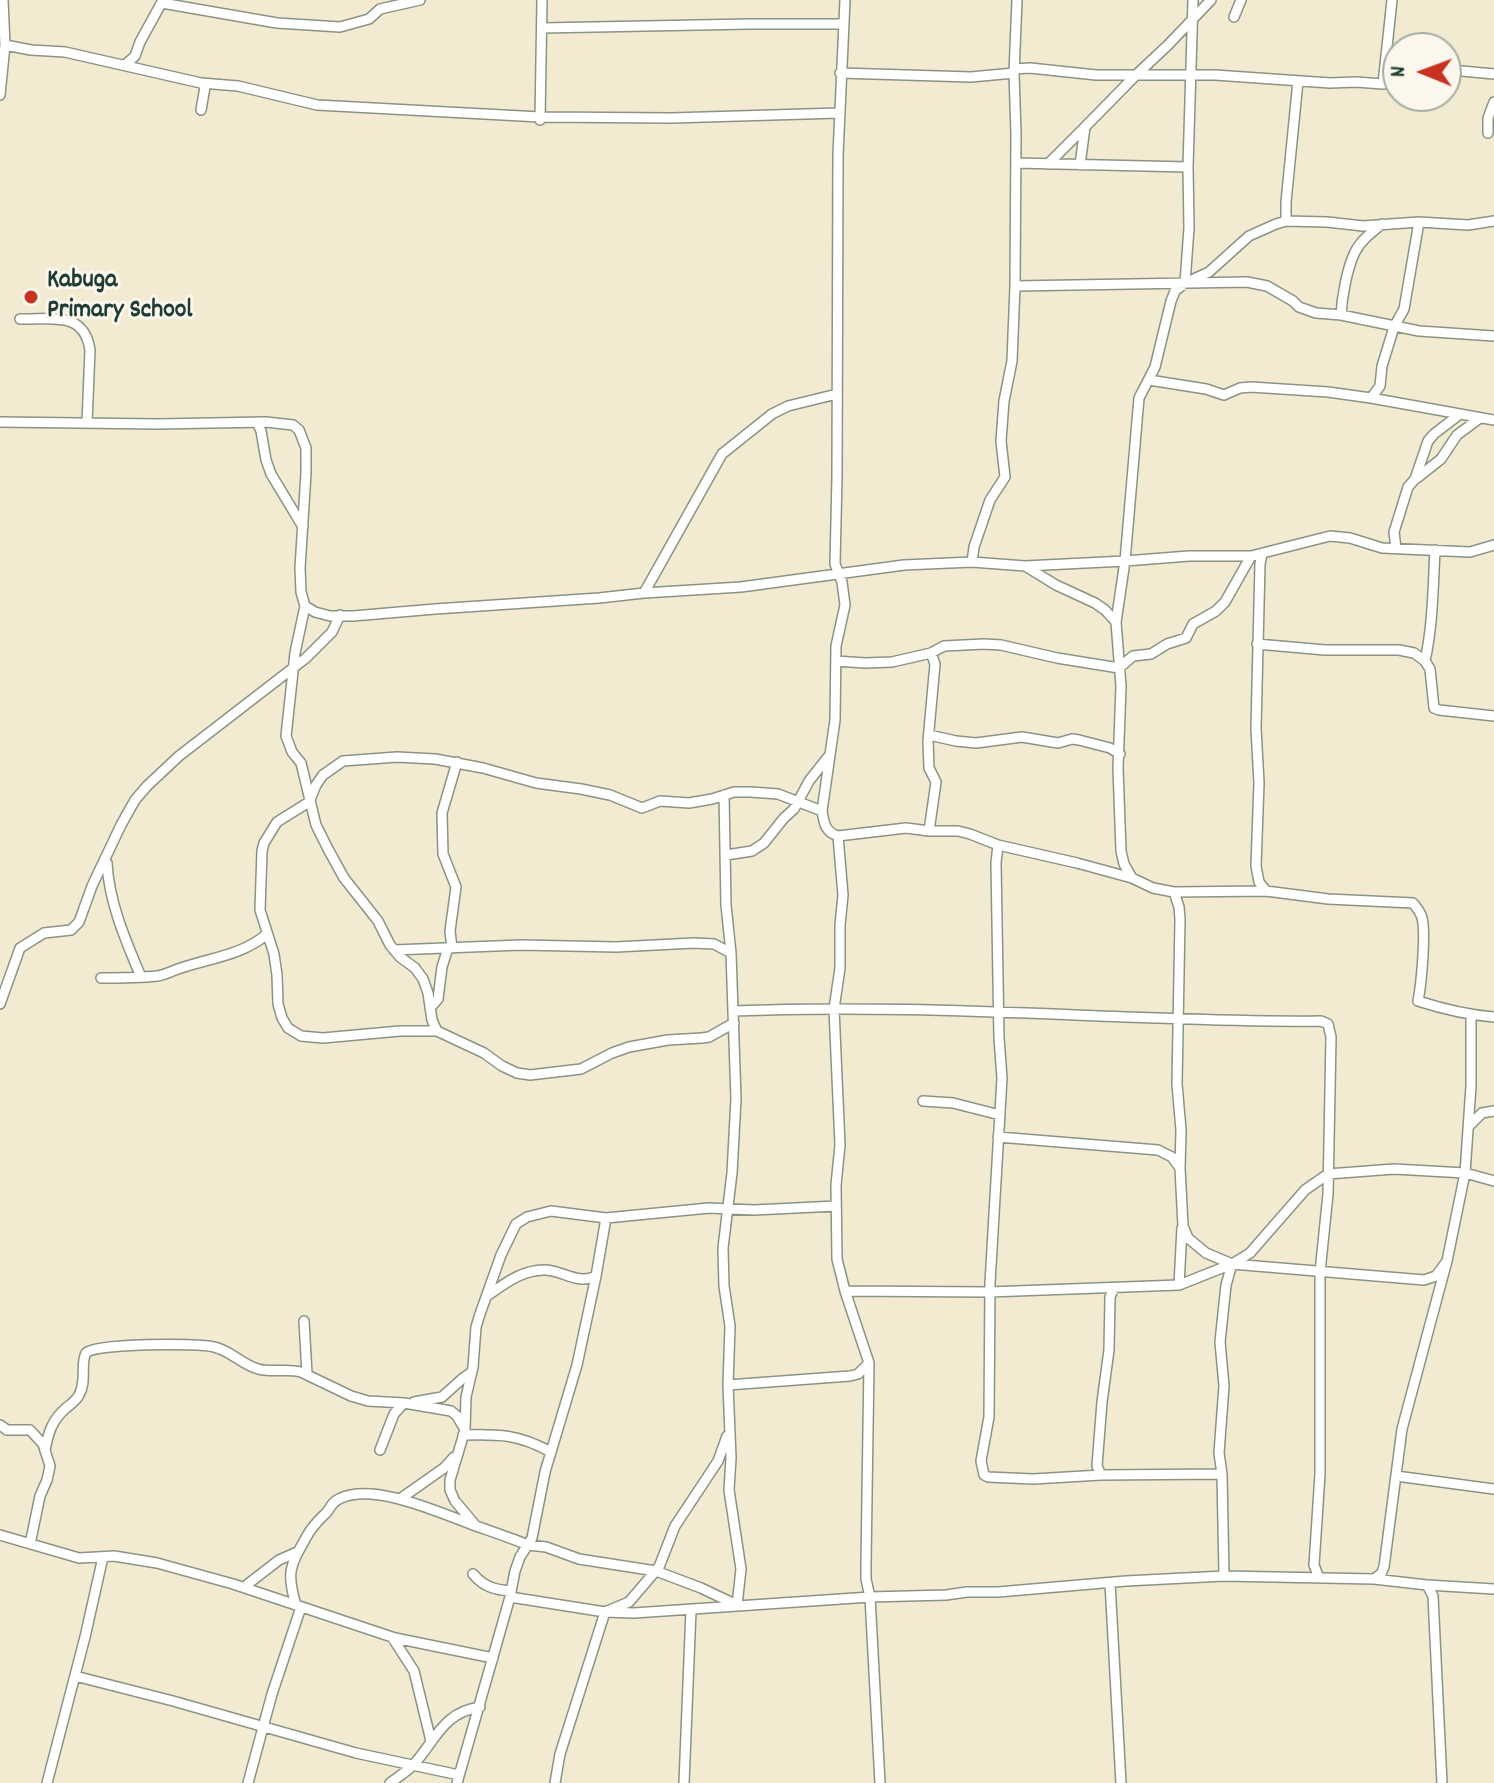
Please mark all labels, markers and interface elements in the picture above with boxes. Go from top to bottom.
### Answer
north arrow [1382,32,1462,112]
text: N [1384,66,1415,77]
place label: Kabuga Primary School [47,266,193,328]
marker: Kabuga Primary School [22,288,40,306]

